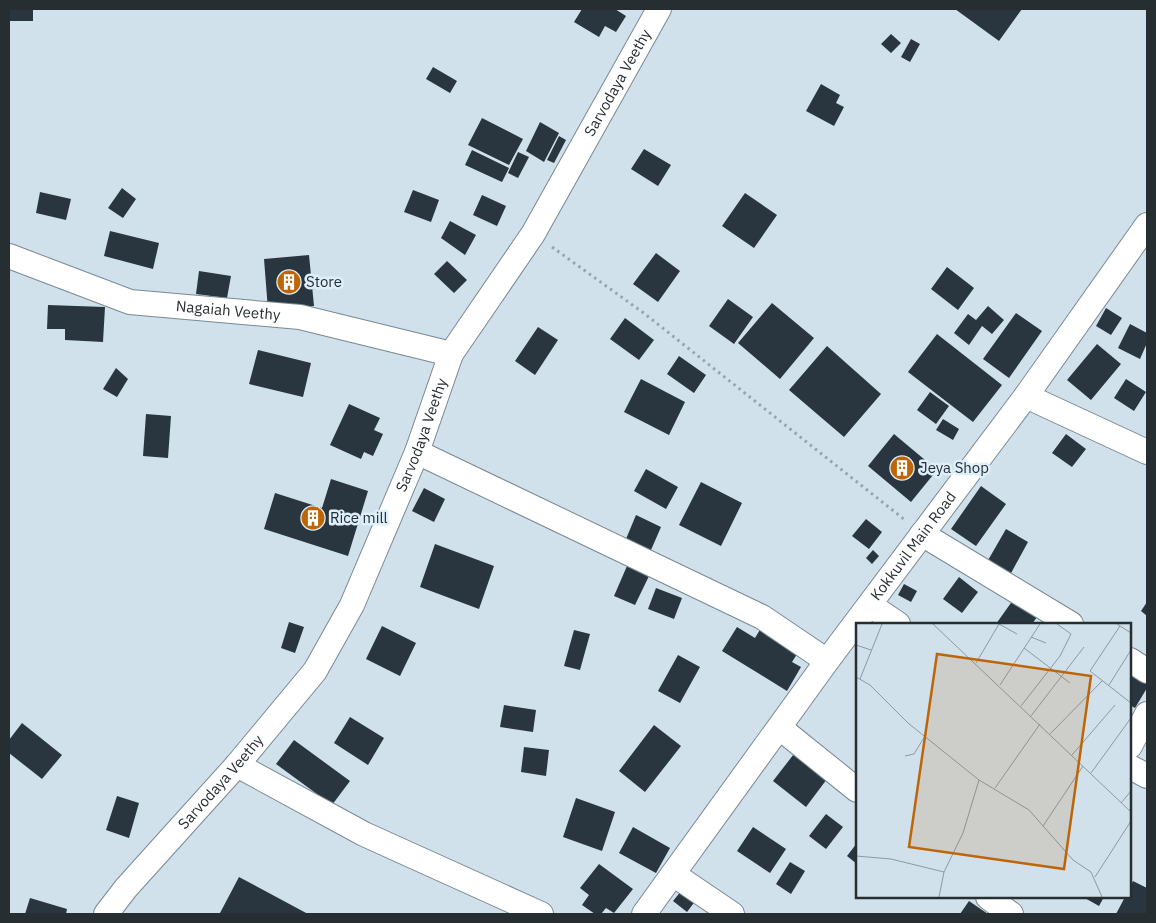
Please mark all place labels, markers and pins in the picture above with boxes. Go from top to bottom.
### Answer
building icon: Store [276,269,302,295]
place label: Store [306,272,342,291]
building icon: Jeya Shop [889,455,915,481]
place label: Jeya Shop [920,458,989,477]
building icon: Rice mill [300,505,326,531]
place label: Rice mill [330,508,388,527]

